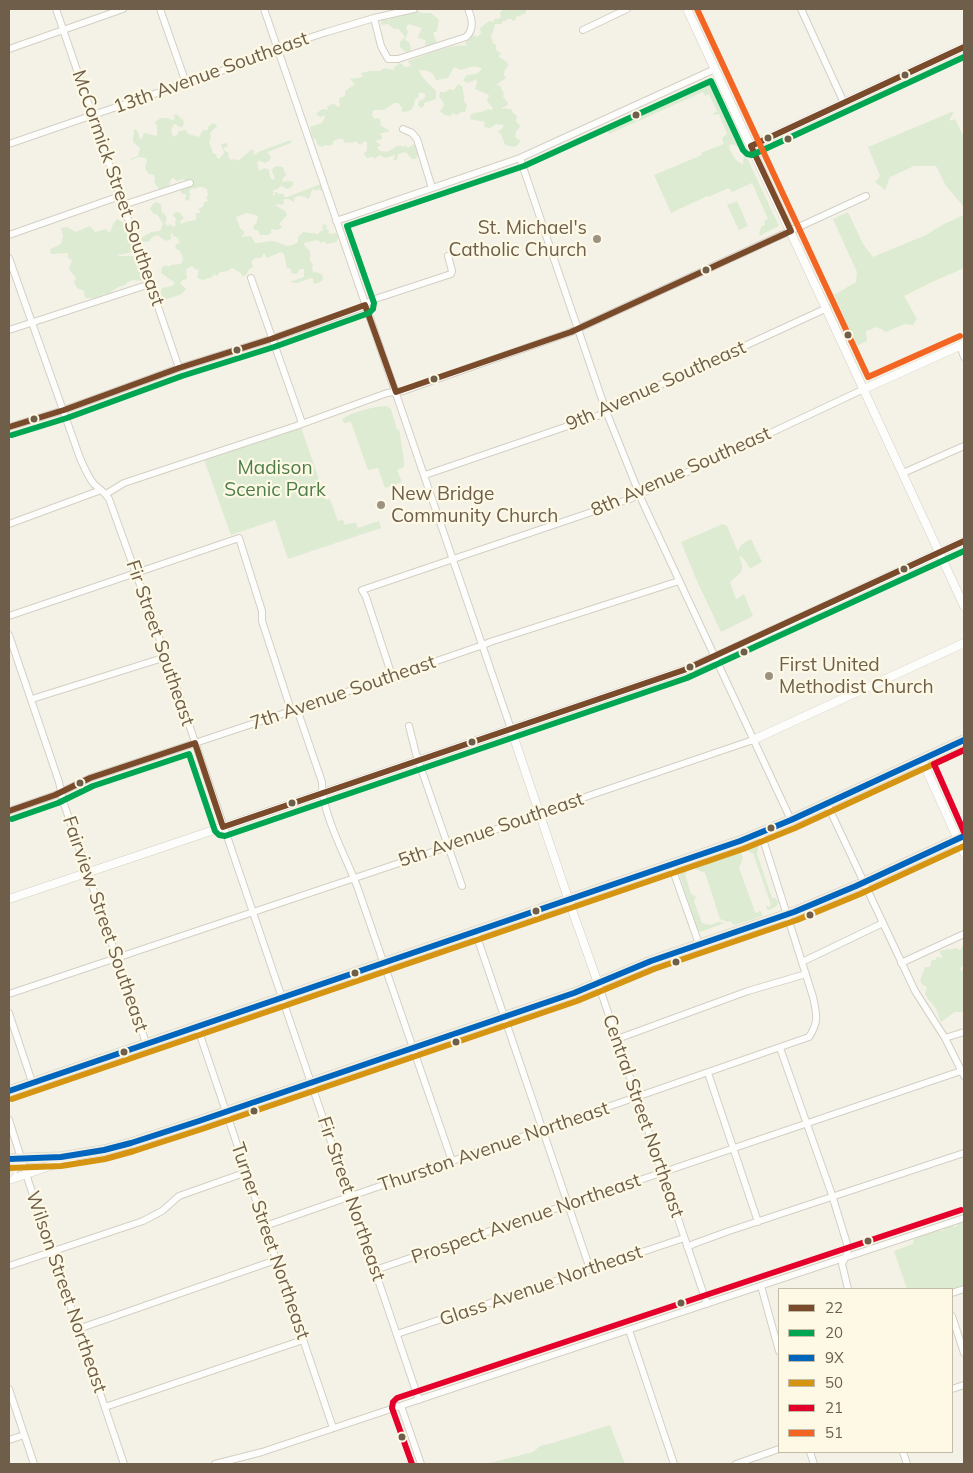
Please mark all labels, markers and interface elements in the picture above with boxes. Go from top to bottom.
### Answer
street label: 13th Avenue Southeast [110,27,312,119]
street label: McCormick Street Southeast [67,67,169,309]
unlabelled marker [900,70,910,80]
unlabelled marker [631,110,641,120]
unlabelled marker [763,133,773,143]
unlabelled marker [783,134,793,144]
place label: St. Michael's Catholic Church [448,217,587,261]
marker: St. Michael's Catholic Church [591,233,603,245]
unlabelled marker [701,265,711,275]
unlabelled marker [843,330,853,340]
street label: 9th Avenue Southeast [563,336,749,436]
unlabelled marker [232,345,242,355]
unlabelled marker [429,374,439,384]
unlabelled marker [29,414,39,424]
street label: 8th Avenue Southeast [588,422,774,522]
park label: Madison Scenic Park [224,457,326,501]
place label: New Bridge Community Church [391,483,558,527]
marker: New Bridge Community Church [375,499,387,511]
street label: Fir Street Southeast [121,557,199,729]
unlabelled marker [899,564,909,574]
unlabelled marker [739,647,749,657]
street label: 7th Avenue Southeast [247,651,439,735]
place label: First United Methodist Church [779,654,934,698]
unlabelled marker [685,662,695,672]
marker: First United Methodist Church [763,670,775,682]
unlabelled marker [467,737,477,747]
unlabelled marker [75,778,85,788]
street label: 5th Avenue Southeast [395,788,587,872]
unlabelled marker [287,798,297,808]
street label: Fairview Street Southeast [57,813,153,1035]
unlabelled marker [766,823,776,833]
unlabelled marker [531,906,541,916]
unlabelled marker [805,910,815,920]
unlabelled marker [671,957,681,967]
unlabelled marker [350,968,360,978]
street label: Central Street Northeast [597,1011,689,1221]
unlabelled marker [451,1037,461,1047]
unlabelled marker [119,1047,129,1057]
street label: Thurston Avenue Northeast [376,1097,612,1197]
unlabelled marker [249,1106,259,1116]
street label: Fir Street Northeast [312,1114,390,1284]
street label: Turner Street Northeast [226,1140,314,1342]
street label: Prospect Avenue Northeast [408,1169,644,1269]
street label: Wilson Street Northeast [21,1188,111,1396]
unlabelled marker [863,1236,873,1246]
street label: Glass Avenue Northeast [437,1241,645,1331]
legend [778,1288,953,1453]
unlabelled marker [676,1298,686,1308]
text: 22 [825,1298,843,1317]
text: 20 [825,1323,843,1342]
text: 9X [825,1348,844,1367]
text: 50 [825,1373,843,1392]
text: 21 [825,1398,843,1417]
text: 51 [825,1423,843,1442]
unlabelled marker [397,1432,407,1442]

